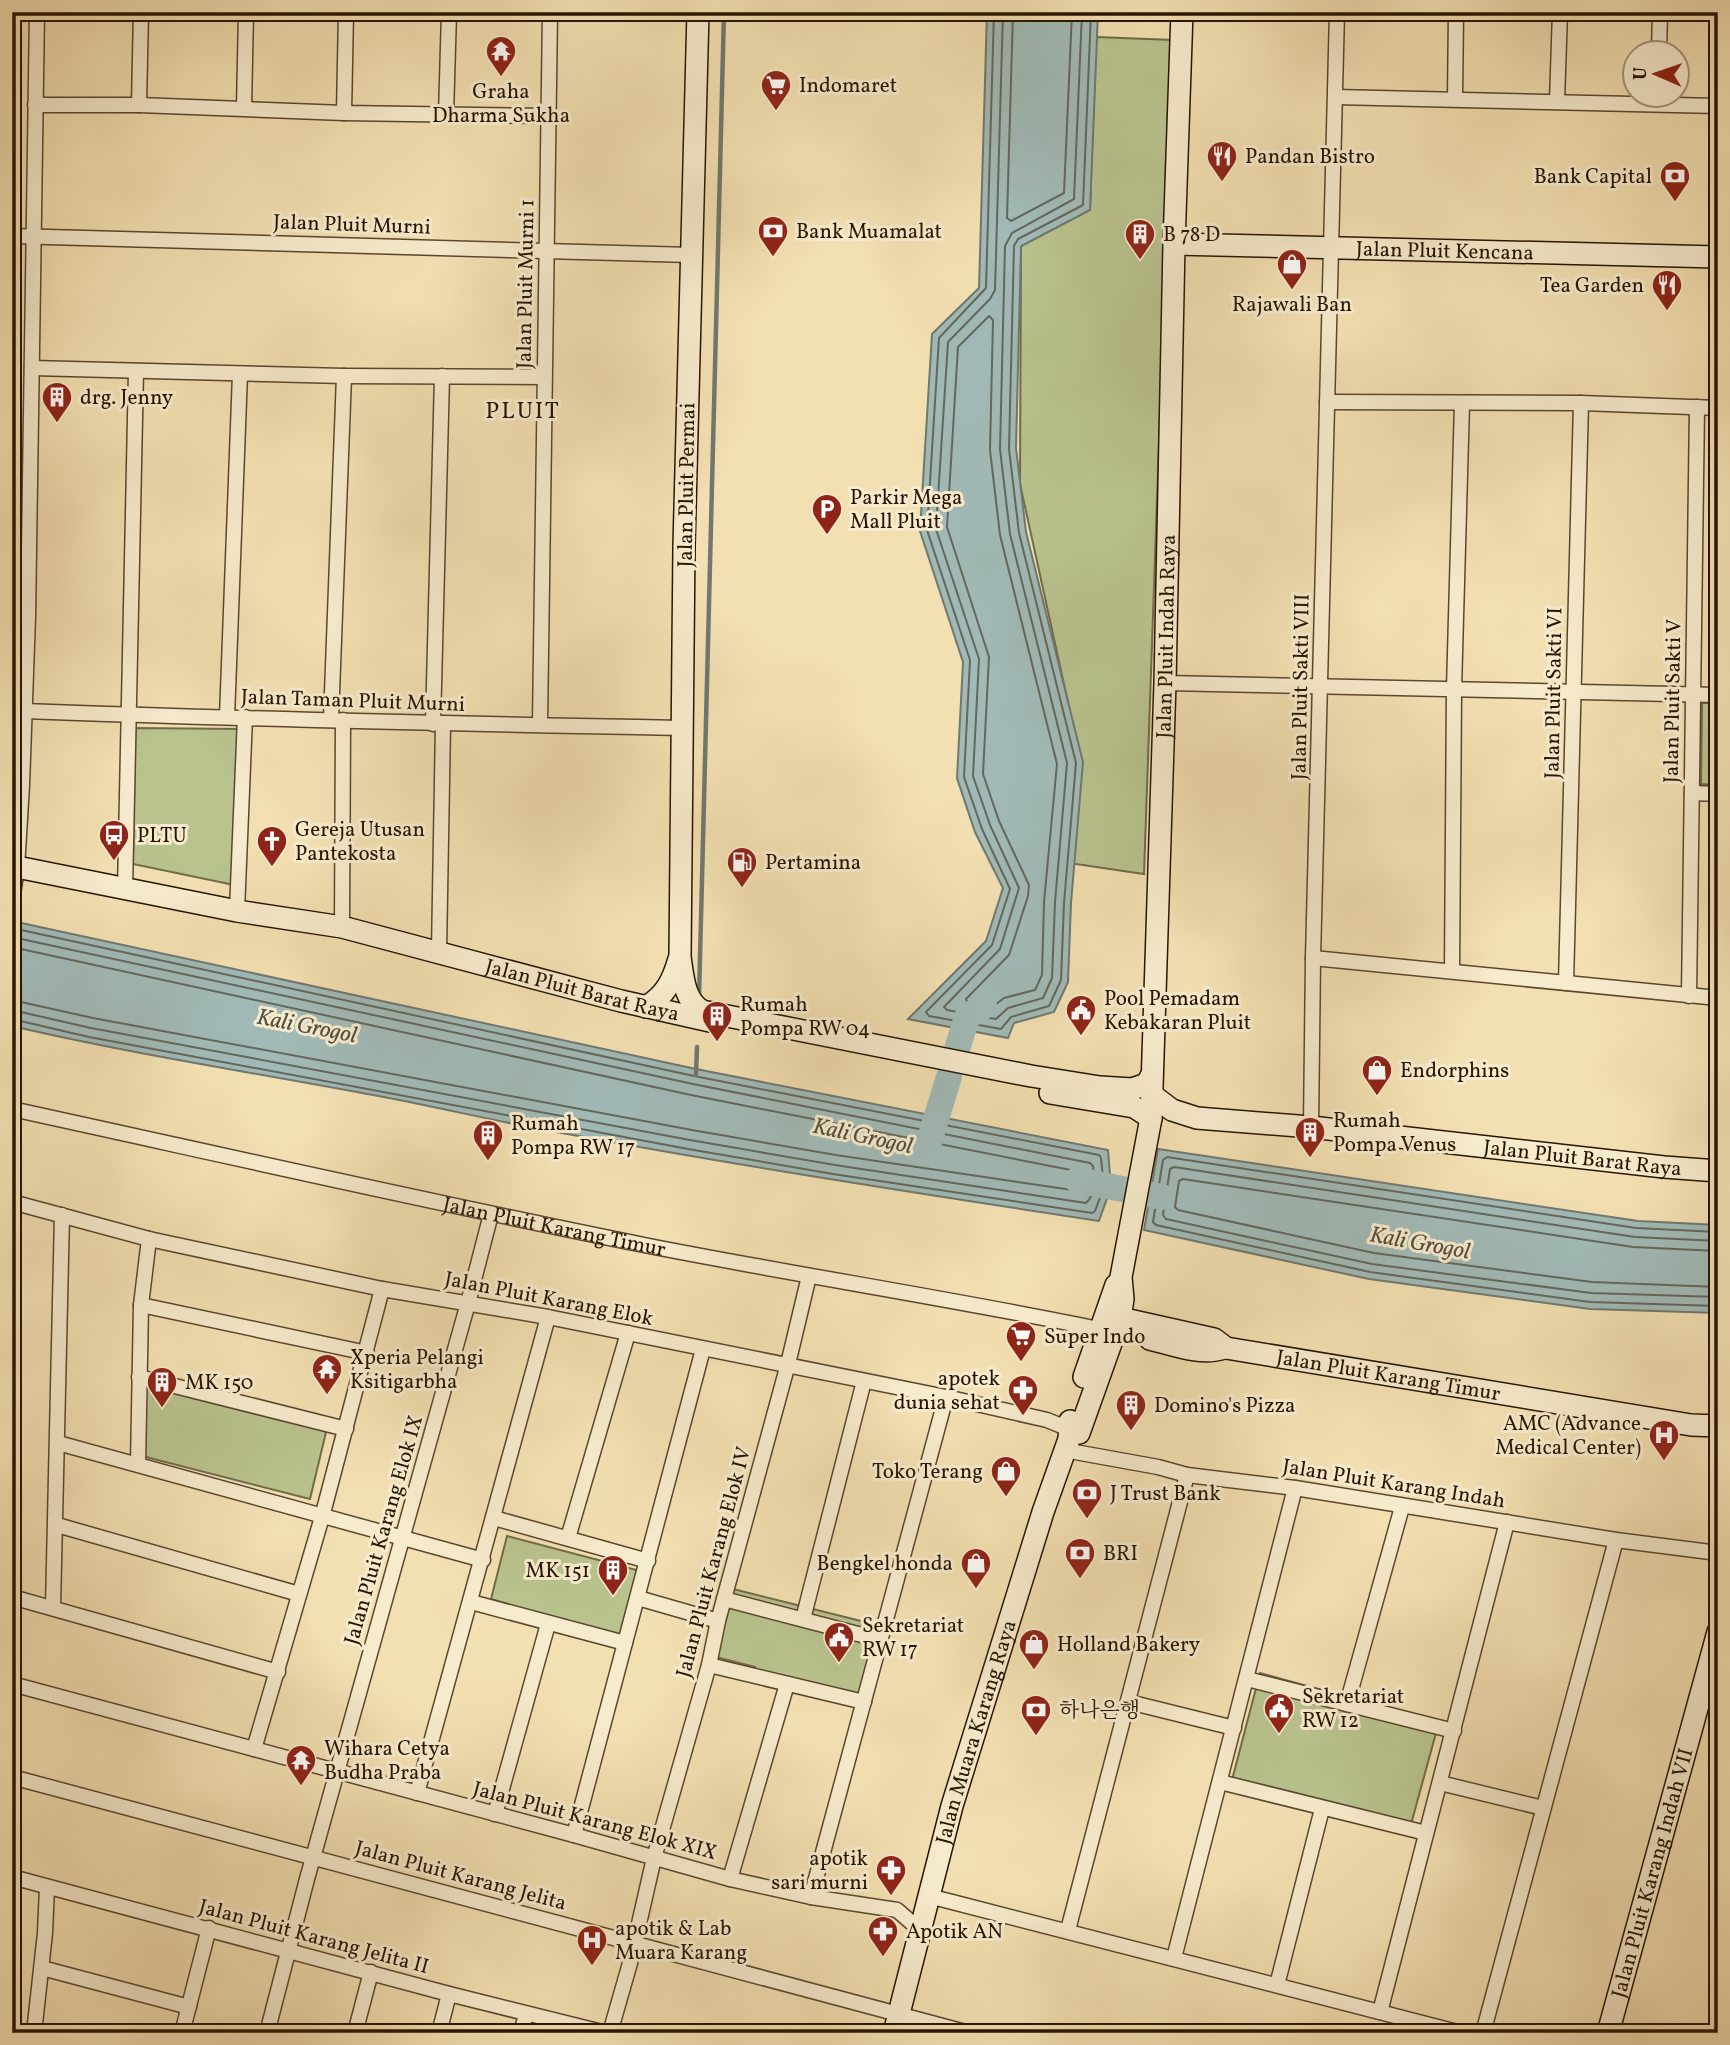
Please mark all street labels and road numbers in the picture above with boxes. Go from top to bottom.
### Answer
street label: Jalan Pluit Murni 1 [511,199,542,369]
street label: Jalan Pluit Murni [273,208,431,243]
street label: Jalan Pluit Kencana [1356,235,1534,269]
street label: Jalan Pluit Permai [672,402,703,568]
street label: Jalan Pluit Indah Raya [1150,534,1184,739]
street label: Jalan Pluit Sakti VIII [1285,594,1318,781]
street label: Jalan Pluit Sakti VI [1539,607,1570,779]
street label: Jalan Pluit Sakti V [1658,619,1689,783]
street label: Jalan Taman Pluit Murni [240,683,466,720]
street label: Jalan Pluit Barat Raya [482,953,682,1030]
street label: Jalan Pluit Barat Raya [1482,1134,1683,1184]
street label: Jalan Pluit Karang Timur [440,1191,668,1265]
street label: Jalan Pluit Karang Elok [442,1265,656,1334]
street label: Jalan Pluit Karang Timur [1274,1344,1503,1409]
street label: Jalan Pluit Karang Elok IX [338,1412,431,1649]
street label: Jalan Pluit Karang Elok IV [670,1444,759,1681]
street label: Jalan Pluit Karang Indah [1280,1453,1507,1516]
street label: Jalan Muara Karang Raya [930,1616,1025,1848]
street label: Jalan Pluit Karang Indah VII [1605,1745,1702,2002]
street label: Jalan Pluit Karang Elok XIX [469,1775,720,1868]
street label: Jalan Pluit Karang Jelita [352,1834,570,1919]
street label: Jalan Pluit Karang Jelita II [195,1893,432,1982]

